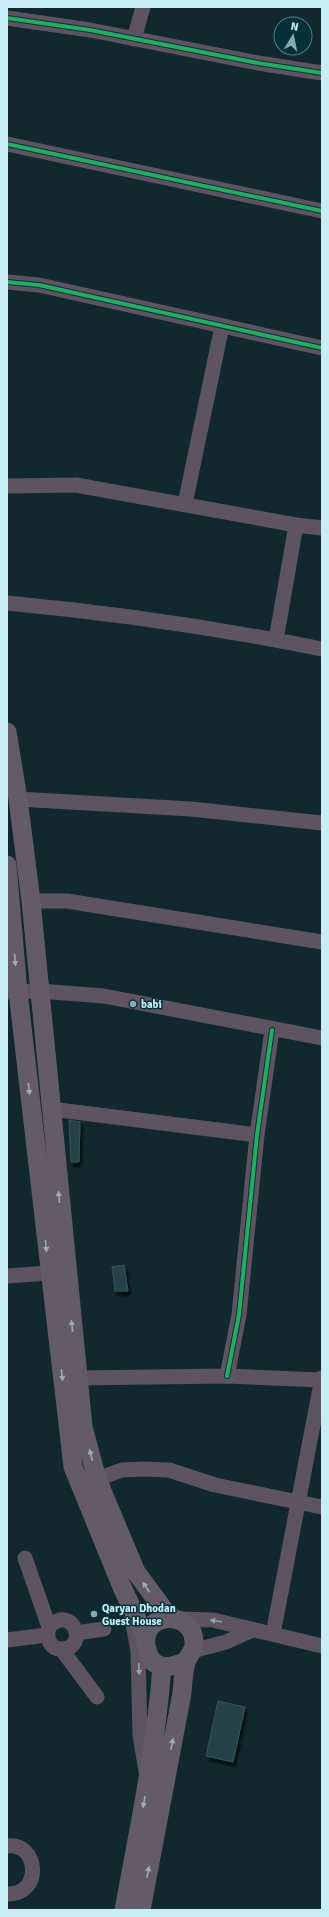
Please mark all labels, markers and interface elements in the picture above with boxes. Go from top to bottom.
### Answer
north arrow [273,16,313,56]
text: N [290,20,300,34]
one-way arrow [12,954,19,966]
place label: babi [141,998,162,1011]
marker: babi [128,999,138,1009]
one-way arrow [25,1083,32,1095]
one-way arrow [56,1191,63,1203]
one-way arrow [43,1240,50,1252]
one-way arrow [69,1320,76,1332]
one-way arrow [59,1369,65,1381]
one-way arrow [87,1449,93,1461]
one-way arrow [142,1582,150,1592]
place label: Qaryan Dhodan Guest House [102,1602,176,1628]
marker: Qaryan Dhodan Guest House [89,1609,99,1619]
one-way arrow [210,1618,222,1624]
one-way arrow [135,1663,142,1675]
one-way arrow [169,1738,175,1750]
one-way arrow [140,1796,146,1808]
one-way arrow [145,1866,151,1878]

